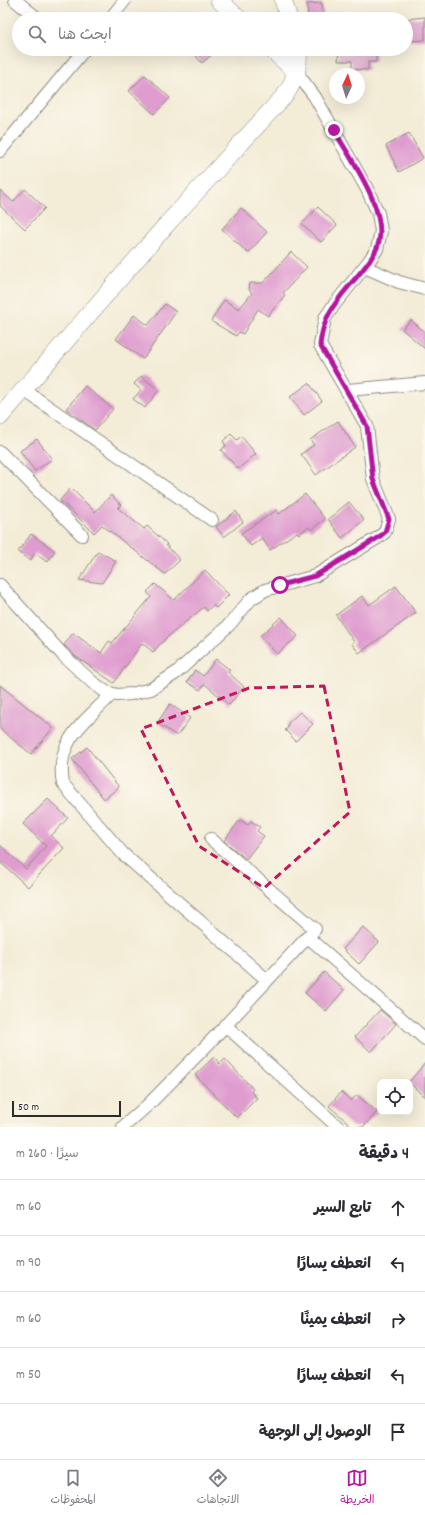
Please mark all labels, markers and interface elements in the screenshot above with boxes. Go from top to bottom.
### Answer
search box [12,12,413,56]
icon: search [26,23,48,45]
text: ابحث هنا [58,25,112,47]
north arrow [329,68,365,104]
route end [325,121,343,139]
route start [271,576,289,594]
map controls [377,1079,413,1115]
button: locate [377,1079,413,1115]
scale bar [12,1099,121,1118]
text: 50 m [18,1100,39,1116]
text: 4 دقيقة [359,1143,409,1167]
text: سيرًا · 260 m [16,1145,79,1164]
icon: ahead [387,1197,409,1219]
text: 60 m [16,1198,41,1217]
text: تابع السير [314,1198,371,1220]
icon: left [387,1253,409,1275]
text: 90 m [16,1254,41,1273]
text: انعطف يسارًا [297,1254,371,1276]
icon: right [387,1309,409,1331]
text: 60 m [16,1310,41,1329]
text: انعطف يمينًا [301,1310,371,1332]
icon: left [387,1365,409,1387]
text: 50 m [16,1366,41,1385]
text: انعطف يسارًا [297,1366,371,1388]
icon: arrive [387,1421,409,1443]
text: الوصول إلى الوجهة [259,1422,371,1444]
tab: المحفوظات [51,1467,96,1509]
tab: الاتجاهات [197,1467,239,1509]
tab: الخريطة [340,1467,375,1509]

